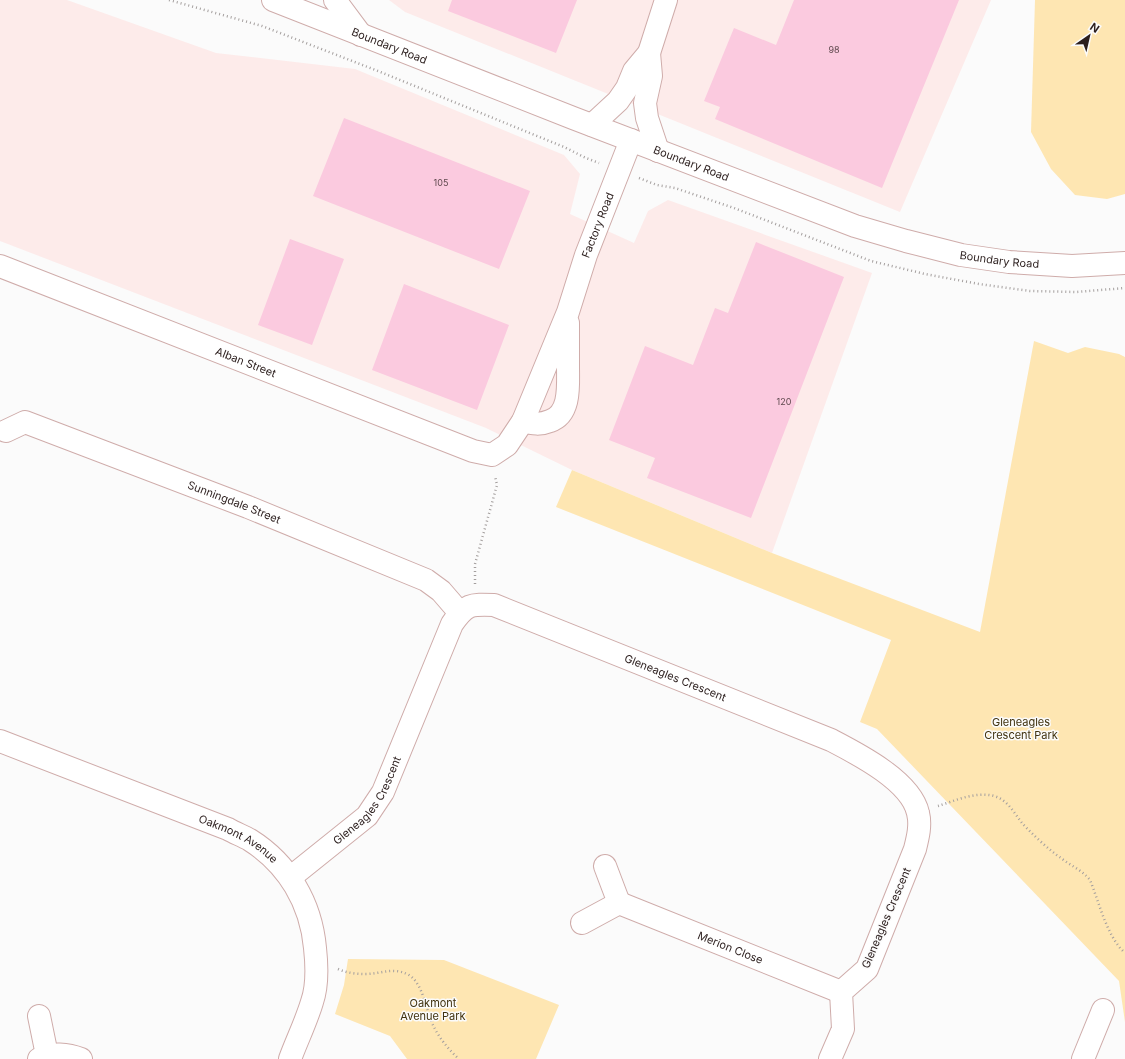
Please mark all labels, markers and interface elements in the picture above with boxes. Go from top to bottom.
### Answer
north arrow [1069,16,1109,56]
text: N [1087,20,1102,36]
street label: Boundary Road [350,25,429,67]
house number: 98 [828,44,840,55]
street label: Boundary Road [651,142,731,184]
house number: 105 [434,177,448,188]
street label: Factory Road [579,190,617,260]
street label: Boundary Road [959,248,1040,271]
street label: Alban Street [214,344,279,380]
house number: 120 [777,396,792,407]
street label: Sunningdale Street [186,478,283,527]
street label: Gleneagles Crescent [622,651,729,704]
park label: Gleneagles Crescent Park [984,715,1058,742]
street label: Gleneagles Crescent [330,754,404,848]
street label: Oakmont Avenue [197,811,281,866]
street label: Gleneagles Crescent [858,865,914,971]
street label: Merion Close [696,928,765,967]
park label: Oakmont Avenue Park [400,996,466,1023]

